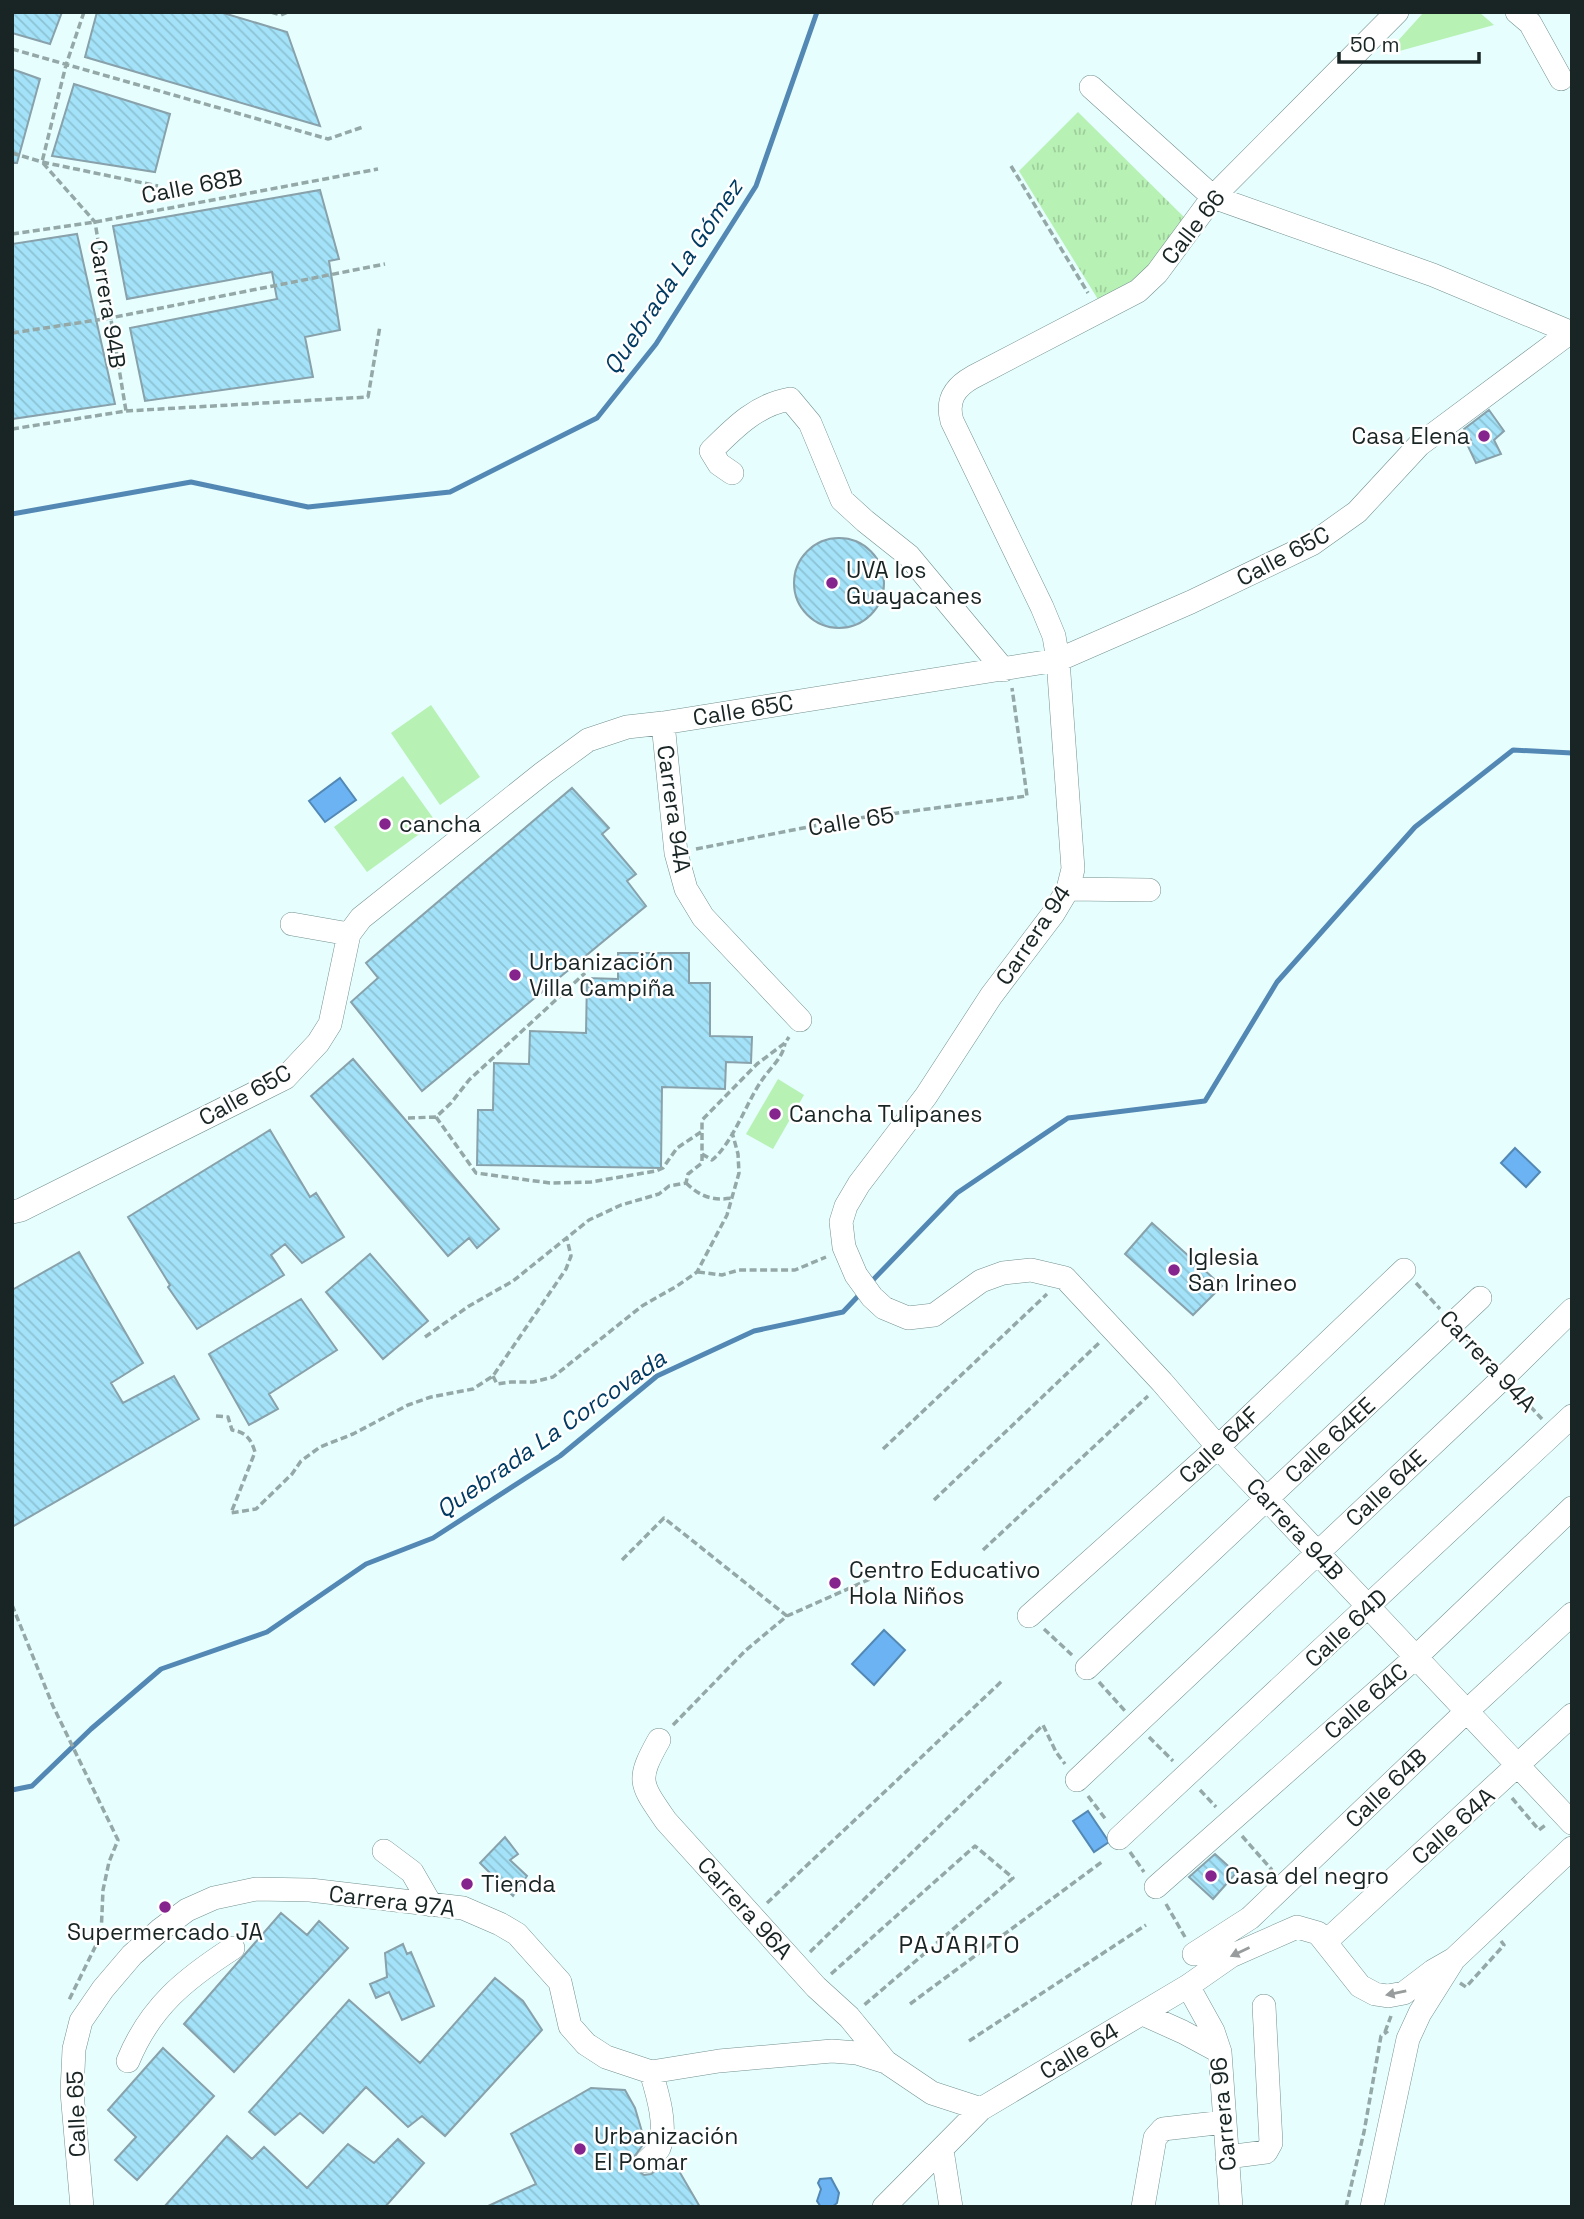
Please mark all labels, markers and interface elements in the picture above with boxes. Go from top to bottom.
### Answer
scale bar [1339,21,1479,65]
text: 50 m [1350,31,1400,58]
street label: Calle 68B [139,162,245,210]
water label: Quebrada La Gómez [596,172,750,380]
street label: Calle 66 [1154,184,1232,270]
street label: Carrera 94B [83,238,133,370]
place label: Casa Elena [1351,421,1470,451]
marker: Casa Elena [1476,428,1492,444]
street label: Calle 65C [1231,519,1335,593]
place label: UVA los Guayacanes [846,555,982,611]
marker: UVA los Guayacanes [824,575,840,591]
street label: Calle 65C [691,687,795,733]
street label: Carrera 94A [650,743,698,875]
street label: Calle 65 [806,799,896,843]
place label: cancha [399,809,481,839]
marker: cancha [377,816,393,832]
street label: Carrera 94 [989,879,1077,991]
place label: Urbanización Villa Campiña [529,947,675,1003]
marker: Urbanización Villa Campiña [507,967,523,983]
street label: Calle 65C [193,1057,297,1133]
place label: Cancha Tulipanes [789,1099,982,1129]
marker: Cancha Tulipanes [767,1106,783,1122]
place label: Iglesia San Irineo [1188,1242,1297,1298]
marker: Iglesia San Irineo [1166,1262,1182,1278]
street label: Carrera 94A [1433,1304,1543,1418]
water label: Quebrada La Corcovada [430,1342,672,1525]
street label: Calle 64EE [1278,1390,1382,1490]
street label: Calle 64F [1172,1400,1266,1490]
street label: Calle 64E [1339,1443,1433,1533]
street label: Carrera 94B [1240,1471,1350,1587]
place label: Centro Educativo Hola Niños [849,1555,1041,1611]
marker: Centro Educativo Hola Niños [827,1575,843,1591]
street label: Calle 64D [1298,1582,1394,1674]
street label: Calle 64C [1318,1656,1414,1746]
street label: Calle 64B [1339,1742,1433,1834]
street label: Calle 64A [1405,1781,1501,1871]
street label: Carrera 96A [691,1850,799,1966]
place label: Casa del negro [1225,1861,1389,1891]
marker: Casa del negro [1203,1868,1219,1884]
place label: Tienda [481,1869,556,1899]
marker: Tienda [459,1876,475,1892]
street label: Carrera 97A [327,1878,457,1924]
marker: Supermercado JA [157,1899,173,1915]
place label: Supermercado JA [67,1917,263,1947]
district label: PAJARITO [898,1929,1022,1960]
one-way arrow [1230,1946,1250,1958]
one-way arrow [1384,1988,1406,1999]
street label: Calle 64 [1034,2016,1124,2086]
street label: Carrera 96 [1203,2056,1243,2172]
street label: Calle 65 [59,2070,93,2158]
place label: Urbanización El Pomar [594,2121,738,2177]
marker: Urbanización El Pomar [572,2141,588,2157]

